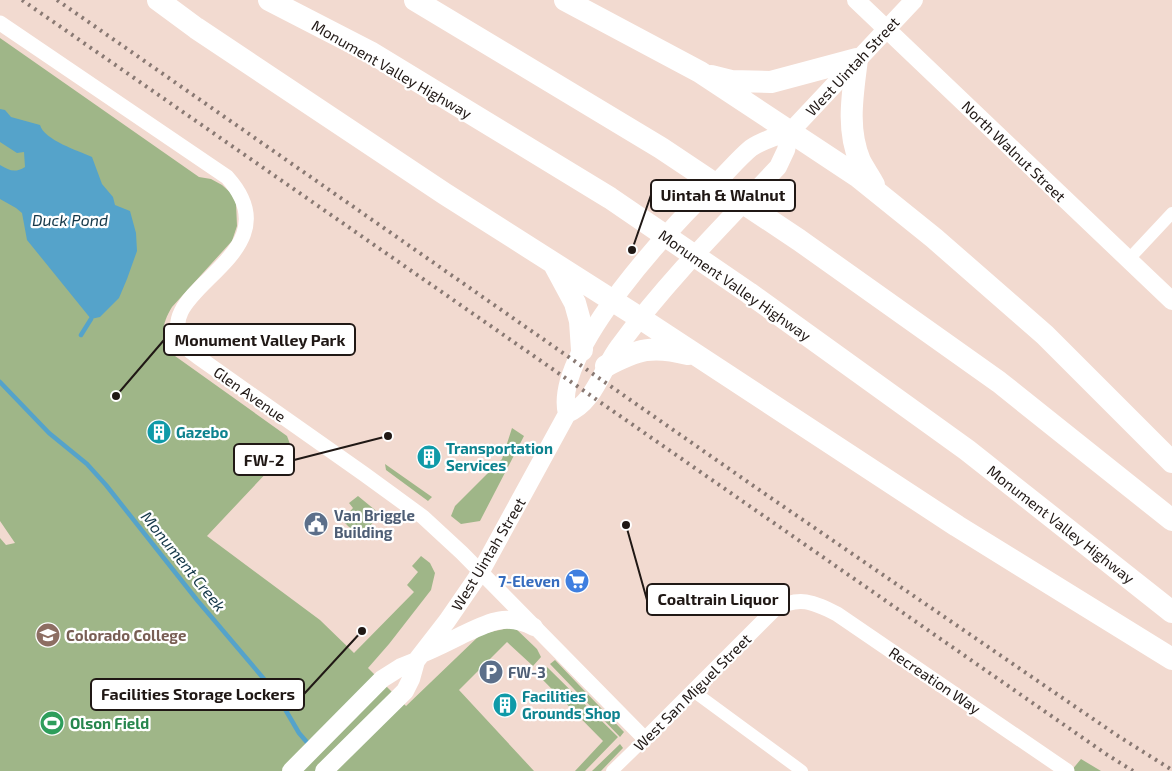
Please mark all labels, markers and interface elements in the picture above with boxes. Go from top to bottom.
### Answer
street label: West Uintah Street [801,13,903,119]
street label: Monument Valley Highway [309,16,475,122]
street label: North Walnut Street [958,97,1070,205]
callout: Uintah & Walnut [651,180,795,211]
text: Uintah & Walnut [661,185,786,204]
water label: Duck Pond [32,210,108,229]
street label: Monument Valley Highway [655,226,815,345]
callout: Monument Valley Park [164,324,355,355]
text: Monument Valley Park [175,330,345,350]
street label: Glen Avenue [210,363,290,425]
building icon: Gazebo [146,419,172,445]
place label: Gazebo [176,423,228,441]
place label: Transportation Services [446,439,553,474]
callout: FW-2 [234,444,294,475]
building icon: Transportation Services [416,444,442,470]
text: FW-2 [244,450,284,469]
street label: Monument Valley Highway [984,461,1138,587]
street label: West Uintah Street [447,494,529,614]
place label: Van Briggle Building [334,506,415,541]
water label: Monument Creek [138,507,230,615]
public building icon: Van Briggle Building [303,511,329,537]
supermarket icon: 7-Eleven [564,568,590,594]
place label: 7-Eleven [498,572,560,590]
callout: Coaltrain Liquor [647,584,789,615]
text: Coaltrain Liquor [657,589,779,608]
school or university icon: Colorado College [35,622,61,648]
place label: Colorado College [66,626,186,644]
street label: West San Miguel Street [630,629,755,754]
street label: Recreation Way [886,643,984,717]
parking icon: FW-3 [478,659,504,685]
place label: FW-3 [508,663,546,681]
callout: Facilities Storage Lockers [91,679,304,710]
text: Facilities Storage Lockers [101,684,295,703]
place label: Facilities Grounds Shop [522,687,621,722]
building icon: Facilities Grounds Shop [492,692,518,718]
sports icon: Olson Field [39,710,65,736]
place label: Olson Field [70,714,149,732]

